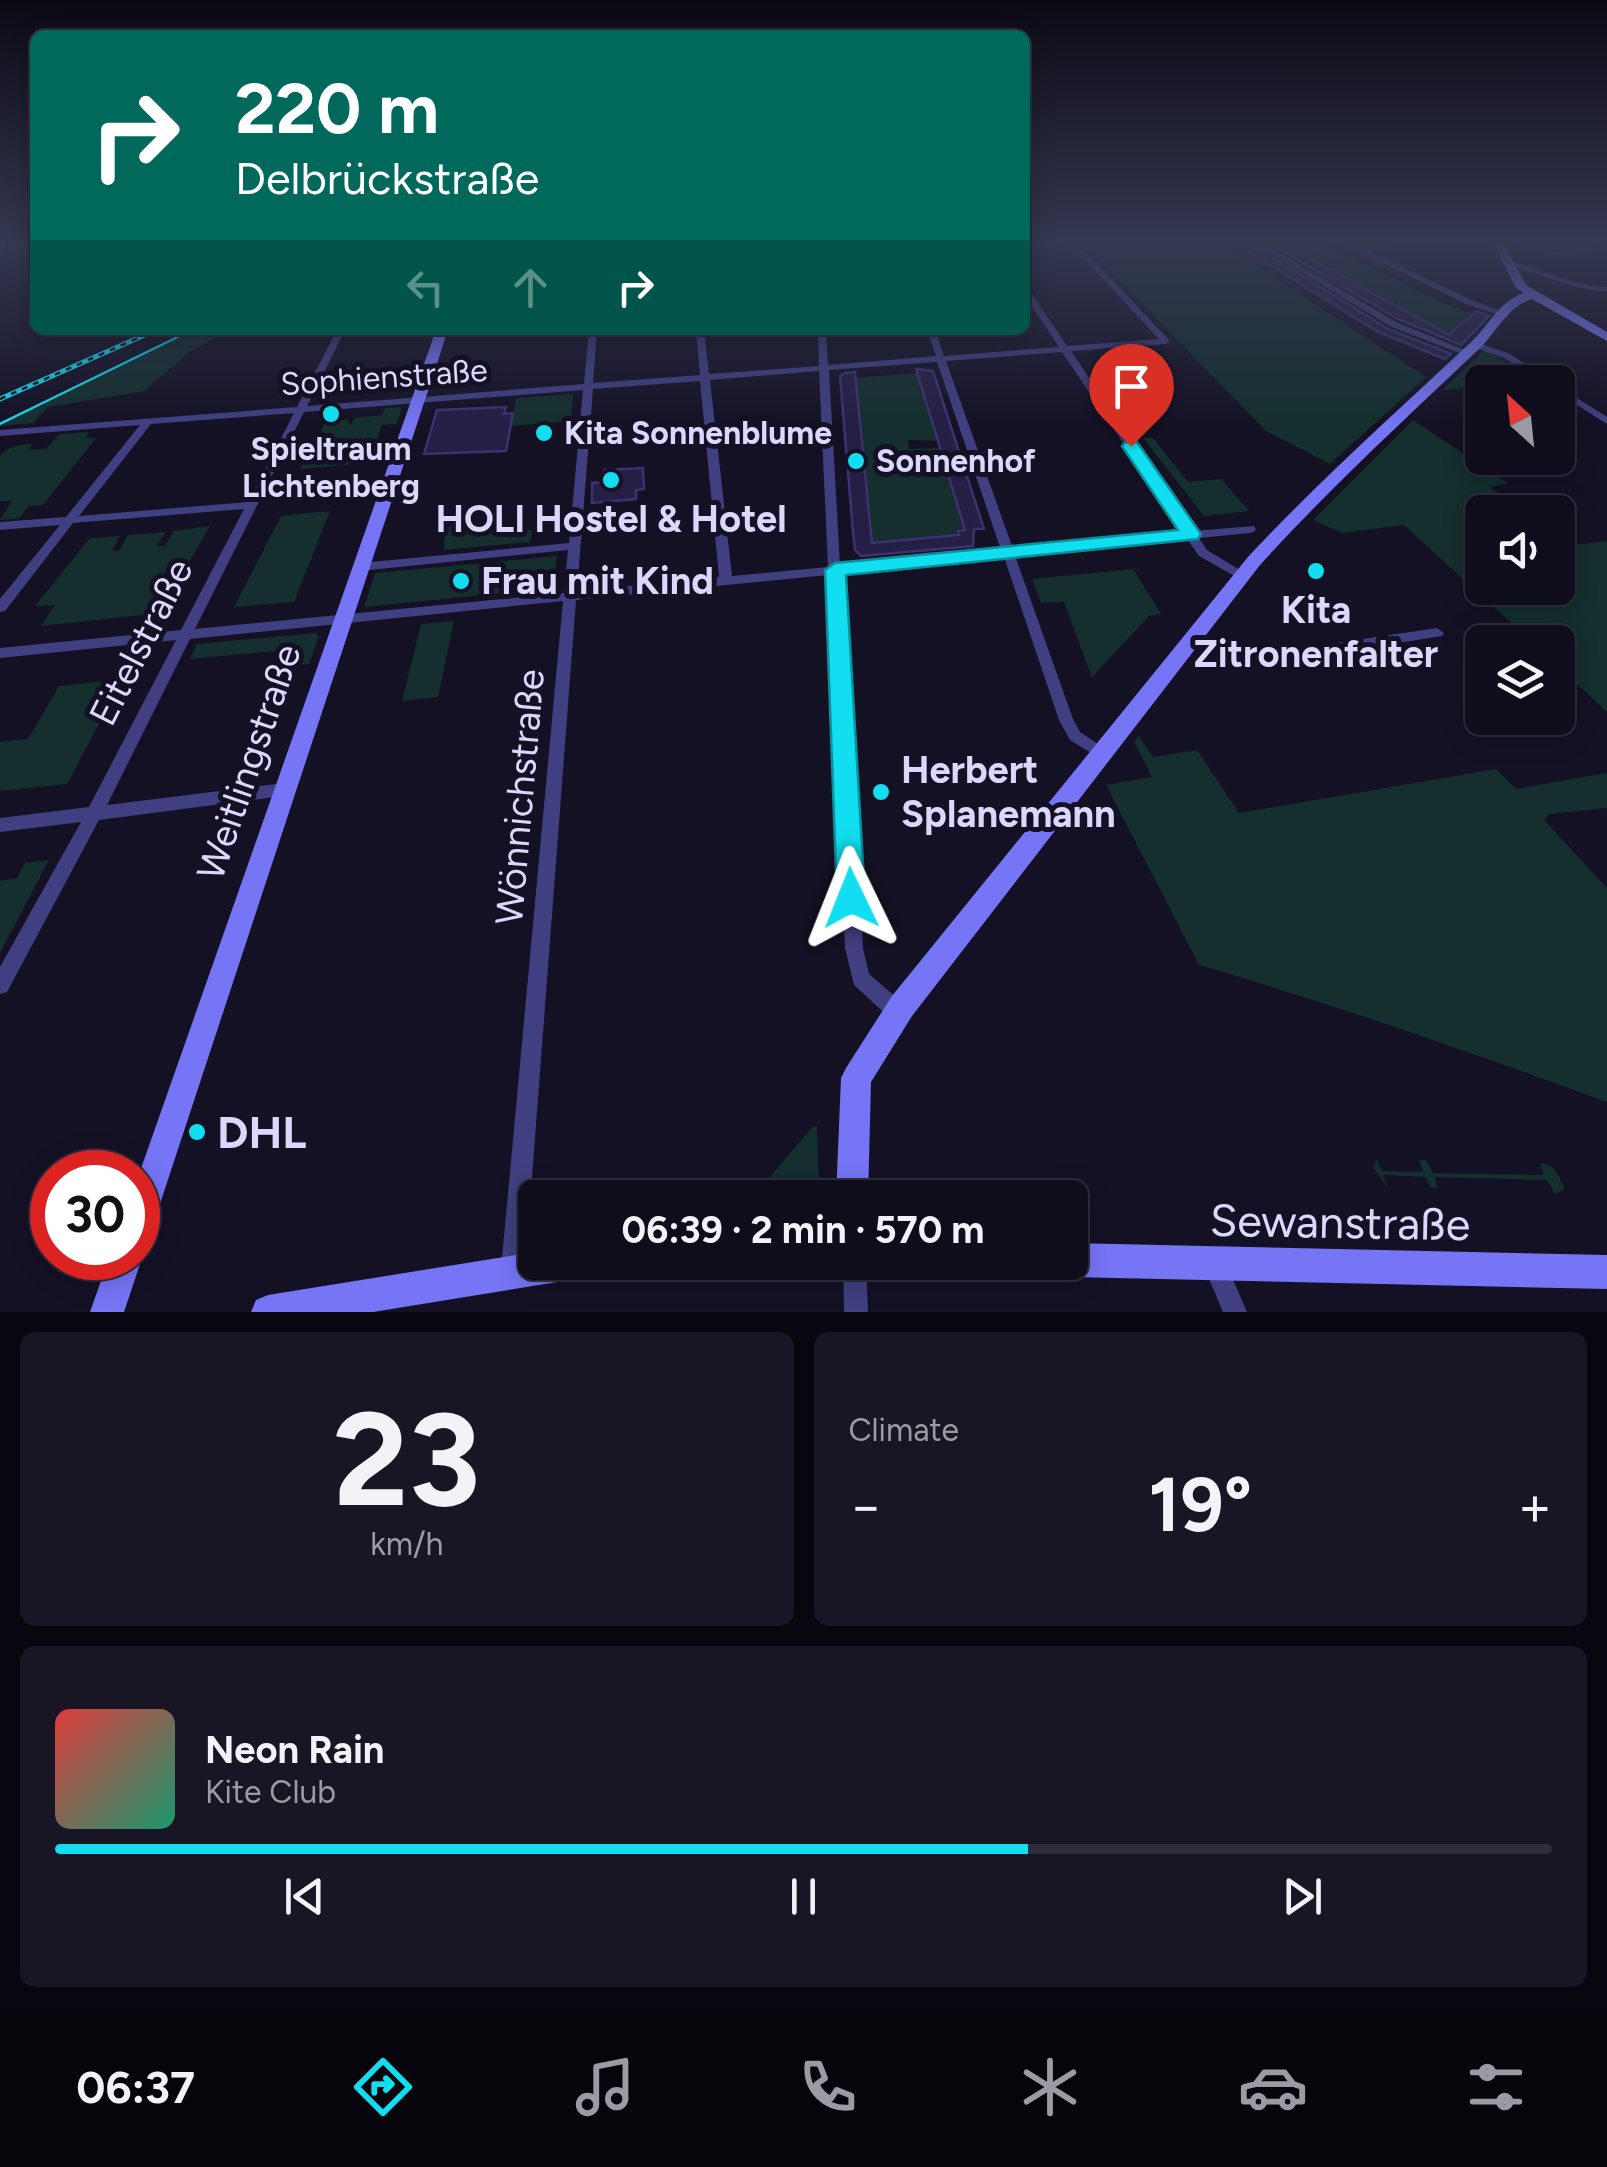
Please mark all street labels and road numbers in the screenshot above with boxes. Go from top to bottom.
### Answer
street label: Sophienstraße [279,351,489,403]
street label: Eitelstraße [79,551,203,733]
street label: Weitlingstraße [187,638,311,886]
street label: Wönnichstraße [486,667,554,927]
street label: Sewanstraße [1209,1193,1471,1251]

